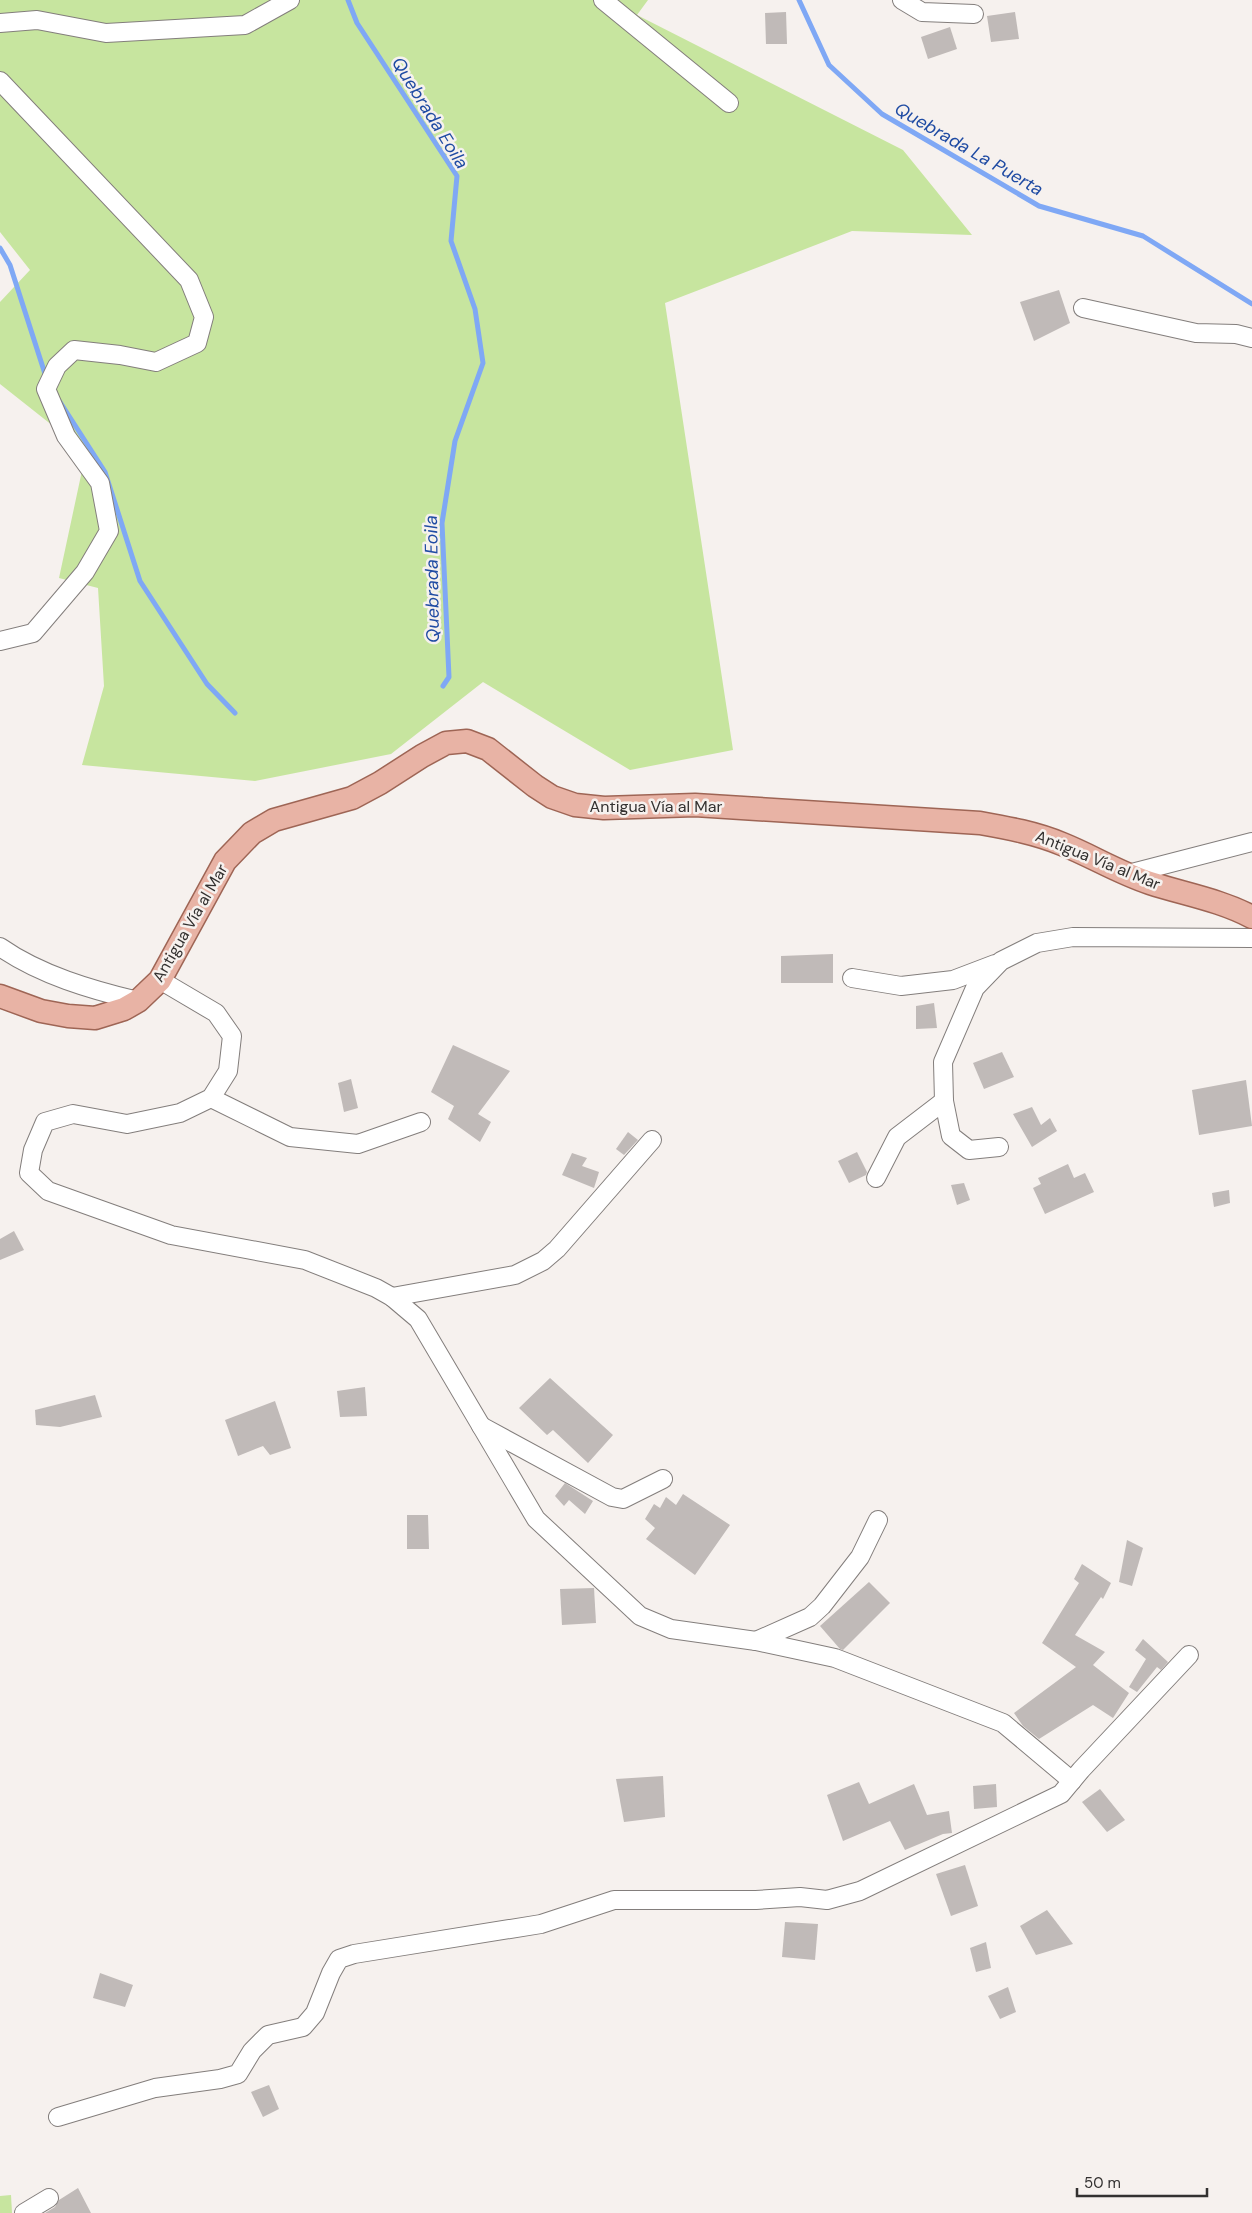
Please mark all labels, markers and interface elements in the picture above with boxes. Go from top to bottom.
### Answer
water label: Quebrada Eoila [386,53,474,173]
water label: Quebrada La Puerta [890,97,1048,201]
water label: Quebrada Eoila [419,515,445,643]
street label: Antigua Vía al Mar [590,796,722,817]
street label: Antigua Vía al Mar [1032,825,1164,895]
street label: Antigua Vía al Mar [148,860,232,986]
scale bar [1077,2166,1207,2198]
text: 50 m [1084,2173,1121,2193]

